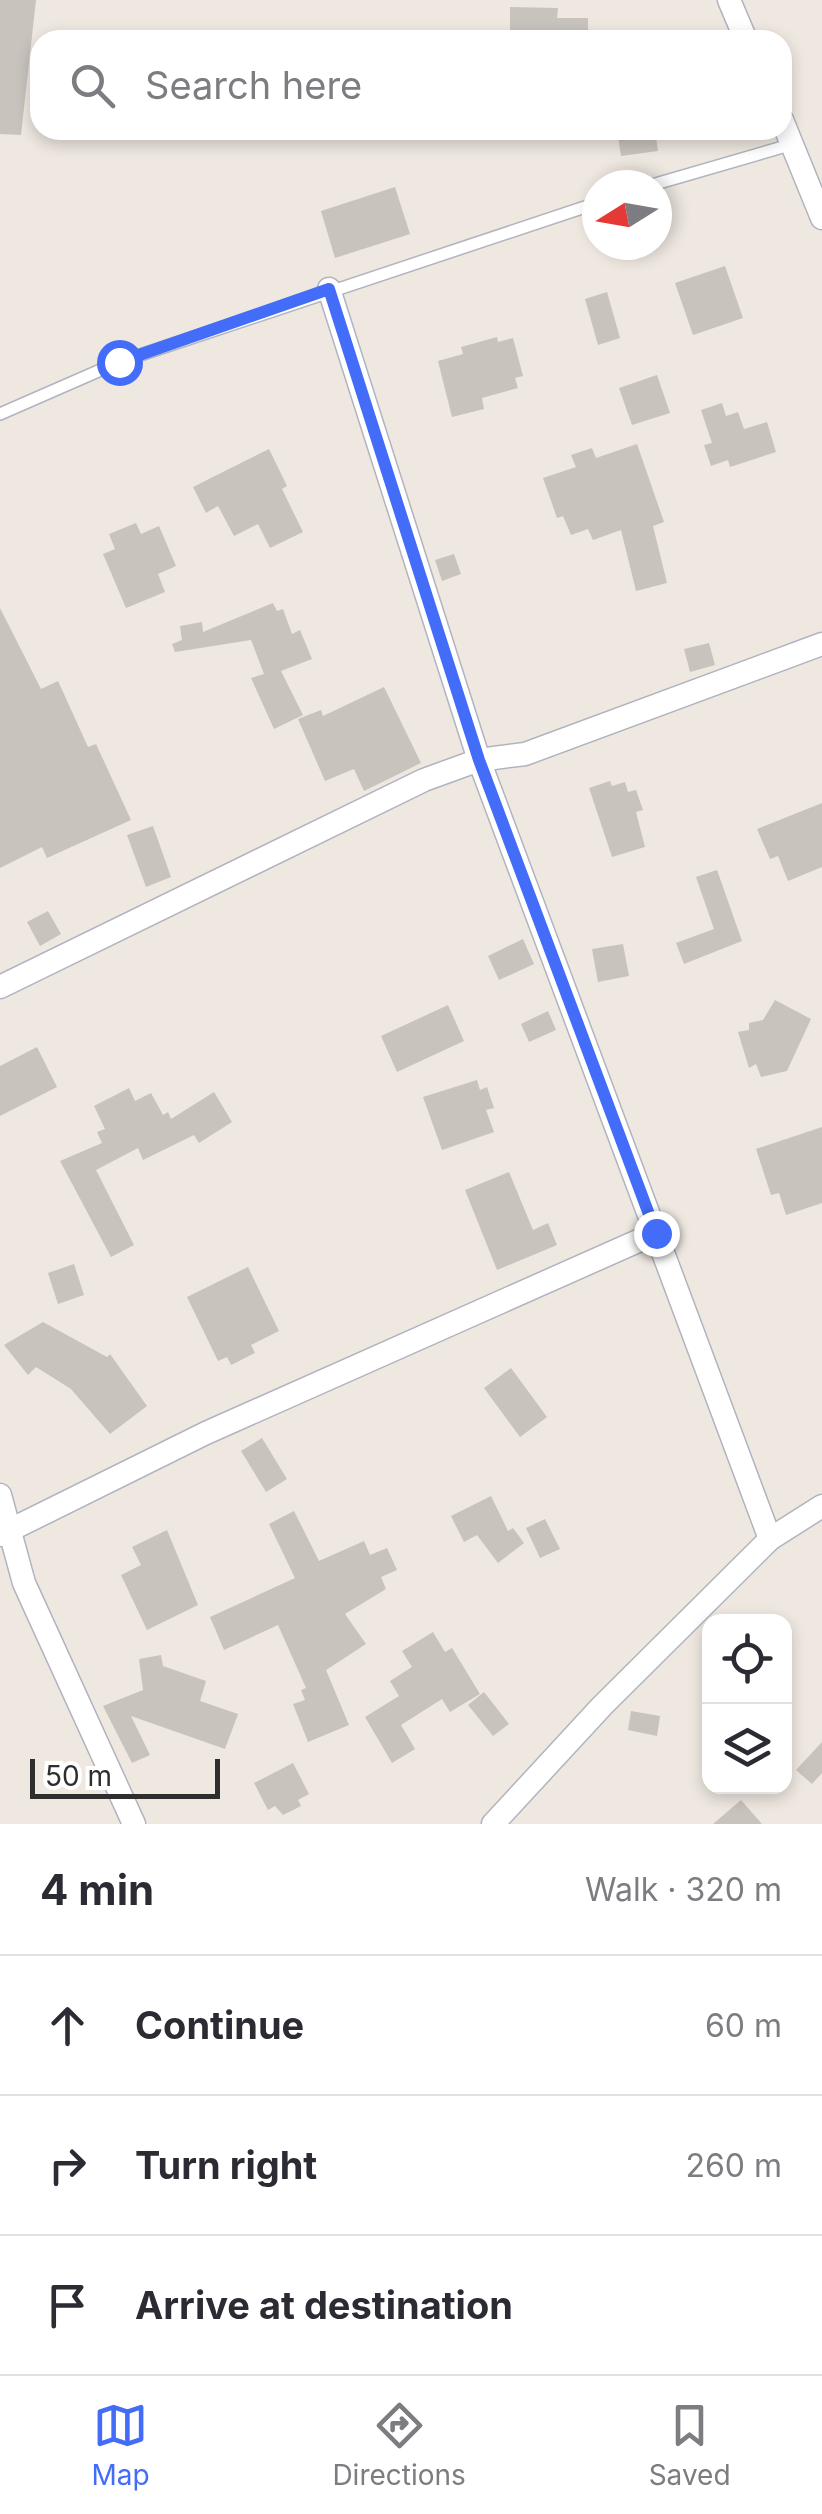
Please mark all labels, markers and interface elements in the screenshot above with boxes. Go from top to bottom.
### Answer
search box [30,30,792,140]
icon: search [65,58,120,113]
text: Search here [145,62,362,108]
north arrow [582,170,672,260]
route start [97,340,143,386]
route end [634,1211,680,1257]
map controls [702,1614,792,1794]
button: locate [702,1614,792,1704]
button: layers [702,1704,792,1794]
scale bar [30,1754,220,1798]
text: 50 m [45,1759,112,1793]
text: 4 min [40,1864,154,1915]
text: Walk · 320 m [585,1870,782,1909]
icon: ahead [40,1998,95,2053]
text: Continue [135,2002,304,2048]
text: 60 m [705,2006,782,2045]
icon: right [40,2138,95,2193]
text: Turn right [135,2142,317,2188]
text: 260 m [685,2146,782,2185]
icon: arrive [40,2278,95,2333]
text: Arrive at destination [135,2282,513,2328]
tab: Map [91,2398,150,2492]
tab: Directions [332,2398,466,2492]
tab: Saved [649,2398,731,2492]

